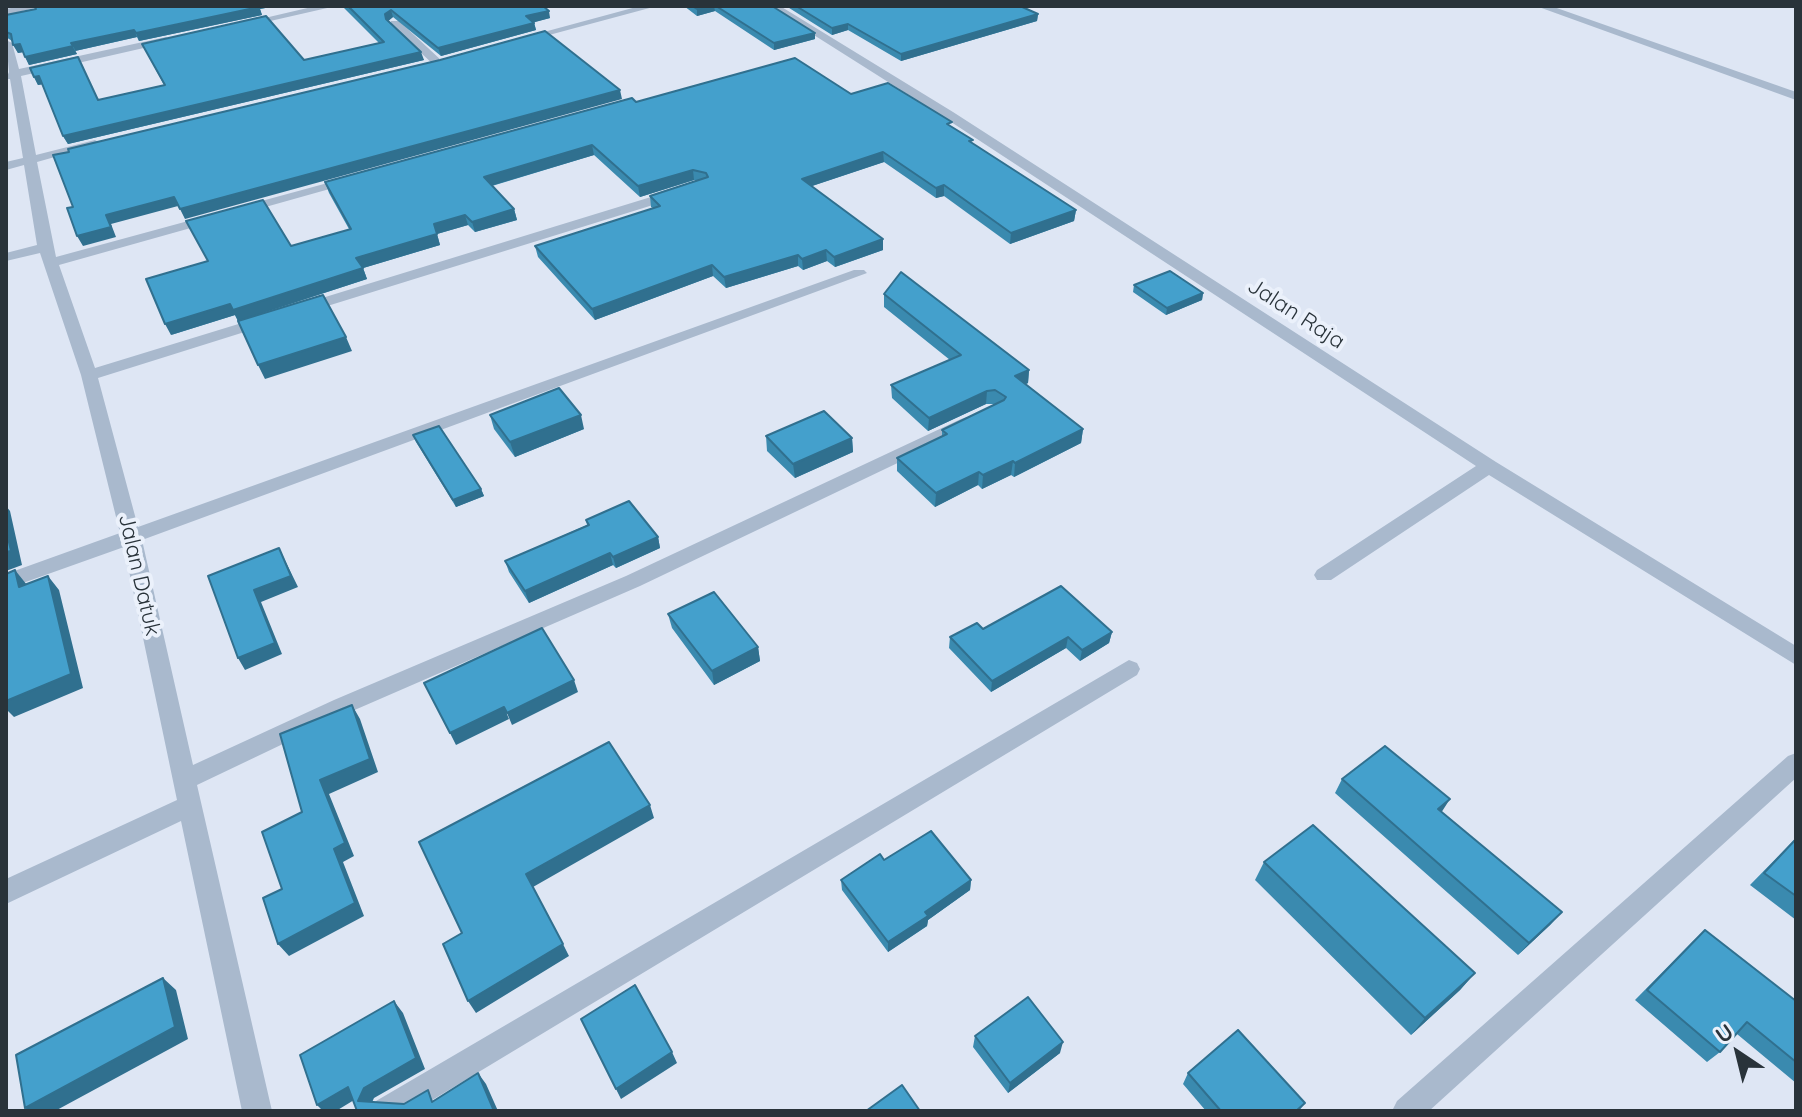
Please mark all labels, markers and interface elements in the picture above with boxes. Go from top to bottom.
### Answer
street label: Jalan Raja [1242,273,1350,355]
street label: Jalan Datuk [112,512,166,638]
north arrow [1698,1013,1778,1093]
text: U [1710,1017,1739,1049]

